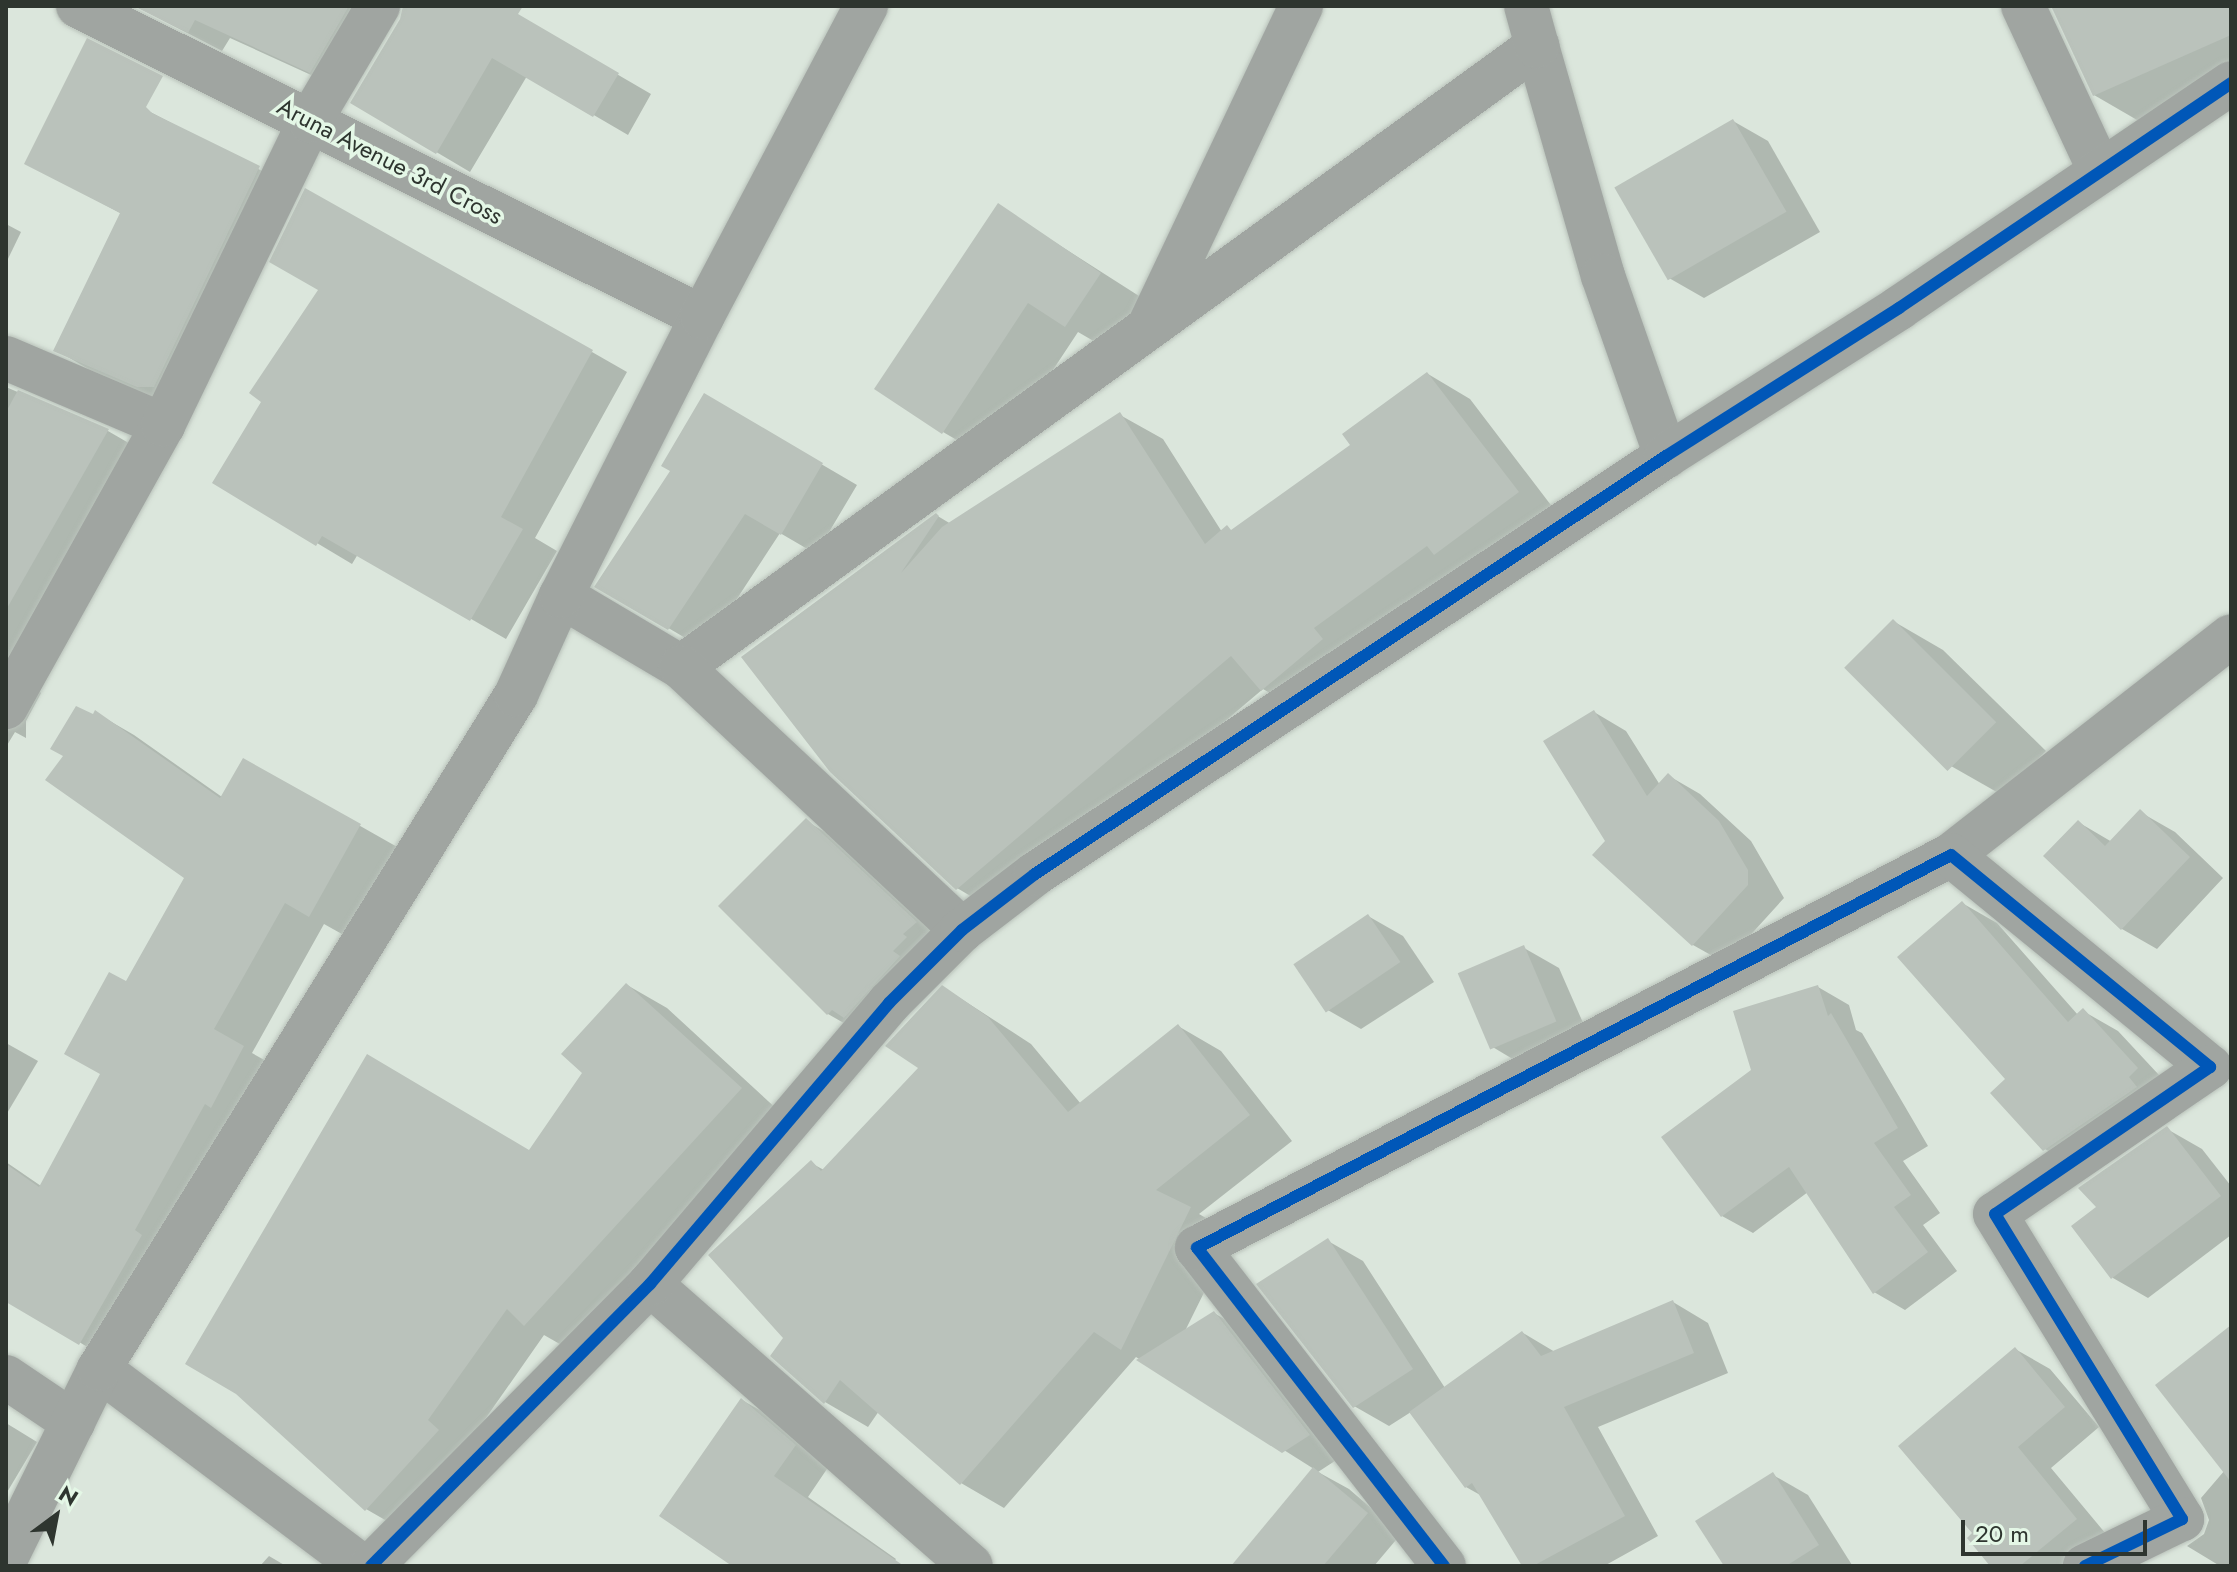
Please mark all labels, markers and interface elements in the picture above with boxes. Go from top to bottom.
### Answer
street label: Aruna Avenue 3rd Cross [273,92,507,230]
north arrow [16,1476,96,1556]
text: N [53,1477,85,1514]
scale bar [1965,1504,2151,1554]
text: 20 m [1975,1516,2029,1551]

